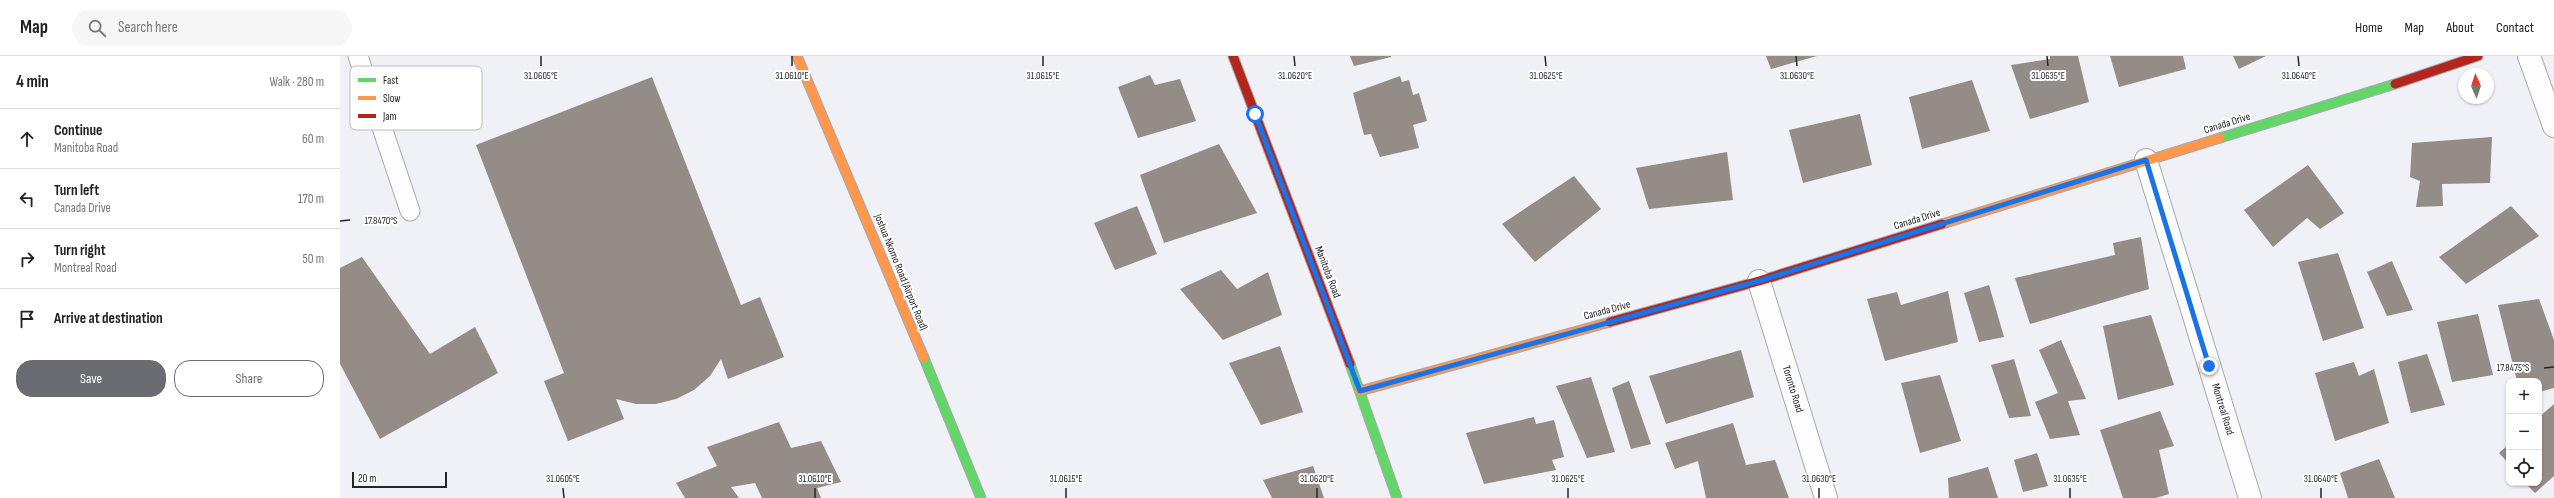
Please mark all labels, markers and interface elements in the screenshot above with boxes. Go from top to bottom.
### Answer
search box [72,10,352,46]
text: Map [20,16,48,39]
icon: search [86,17,108,39]
text: Search here [118,18,178,37]
text: Home [2355,19,2383,36]
text: Map [2405,19,2424,36]
text: About [2446,19,2474,36]
text: Contact [2496,19,2534,36]
legend [350,66,482,130]
north arrow [2458,68,2494,104]
text: 31.0605°E [524,70,558,82]
text: 31.0610°E [775,70,809,82]
text: 31.0615°E [1027,70,1060,82]
text: 31.0620°E [1278,70,1312,82]
text: 31.0625°E [1529,70,1563,82]
text: 31.0630°E [1780,70,1814,82]
text: 31.0635°E [2031,70,2065,82]
text: 31.0640°E [2282,70,2316,82]
text: 4 min [16,72,49,92]
text: Walk · 280 m [270,74,324,90]
text: Fast [383,74,399,87]
text: Slow [383,92,400,105]
route start [1246,105,1264,123]
text: Jam [382,110,397,123]
street label: Canada Drive [2202,110,2252,136]
text: Continue [54,121,103,140]
icon: ahead [16,128,38,150]
text: 60 m [302,131,324,147]
text: Manitoba Road [54,140,118,156]
text: Turn left [54,181,99,200]
icon: left [16,188,38,210]
text: 170 m [298,191,324,207]
text: Canada Drive [54,200,111,216]
street label: Canada Drive [1892,206,1942,232]
street label: Joshua Nkomo Road (Airport Road) [871,211,930,332]
text: 17.8470°S [365,215,397,227]
text: Turn right [54,241,106,260]
street label: Manitoba Road [1312,244,1344,300]
icon: right [16,248,38,270]
text: 50 m [303,251,324,267]
text: Montreal Road [54,260,117,276]
street label: Canada Drive [1582,297,1632,323]
icon: arrive [16,308,38,330]
text: Arrive at destination [54,309,163,328]
route end [2200,357,2218,375]
button: Save [16,360,166,397]
button: Share [174,360,324,397]
text: 17.8475°S [2497,362,2529,374]
street label: Toronto Road [1780,364,1806,415]
map controls [2506,378,2542,486]
button: + [2506,378,2542,414]
street label: Montreal Road [2209,382,2237,437]
button: − [2506,414,2542,450]
button: locate [2506,450,2542,486]
scale bar [352,470,447,489]
text: 20 m [358,472,376,485]
text: 31.0605°E [546,473,580,485]
text: 31.0610°E [798,473,832,485]
text: 31.0615°E [1050,473,1083,485]
text: 31.0620°E [1300,473,1334,485]
text: 31.0625°E [1551,473,1585,485]
text: 31.0630°E [1802,473,1836,485]
text: 31.0635°E [2053,473,2087,485]
text: 31.0640°E [2304,473,2338,485]

